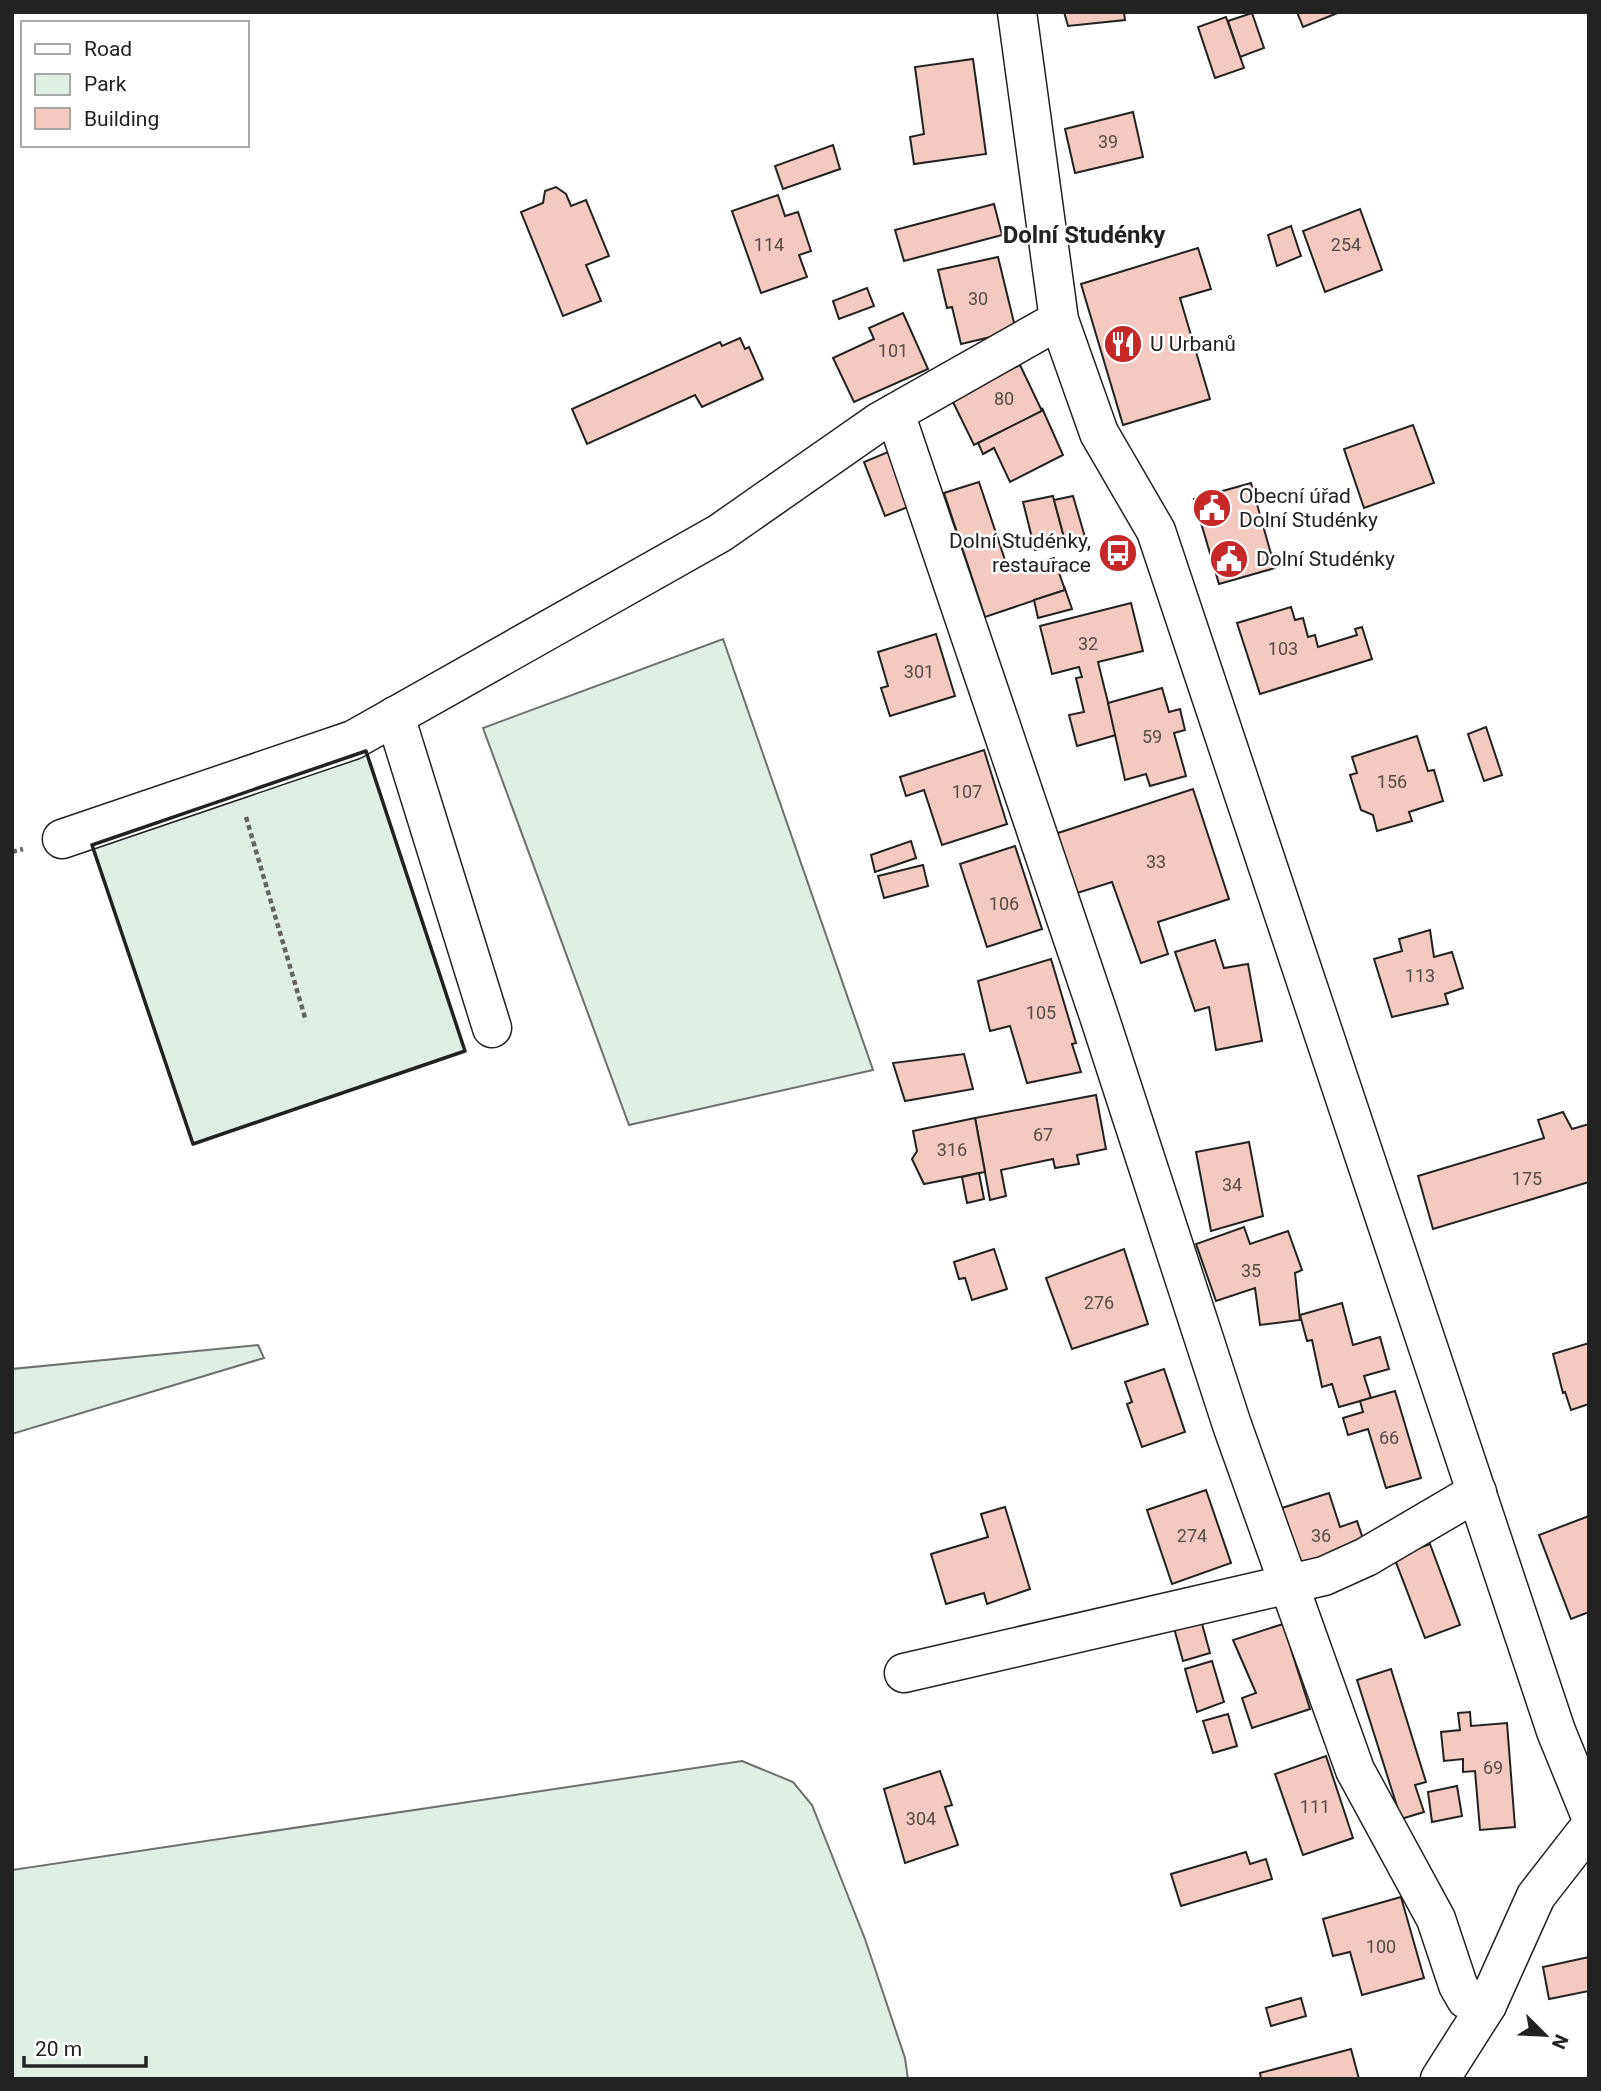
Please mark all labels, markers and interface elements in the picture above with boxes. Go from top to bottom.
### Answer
legend [21,21,248,147]
text: Road [84,37,132,61]
text: Park [84,72,127,96]
text: Building [84,107,159,131]
house number: 39 [1098,131,1118,152]
district label: Dolní Studénky [1003,221,1166,249]
house number: 114 [754,234,784,255]
house number: 254 [1331,234,1361,255]
house number: 30 [968,288,988,309]
restaurant icon: U Urbanů [1102,323,1144,365]
place label: U Urbanů [1150,332,1236,356]
house number: 101 [878,340,908,361]
house number: 80 [994,388,1014,409]
place label: Obecní úřad Dolní Studénky [1239,484,1378,532]
public building icon: Obecní úřad Dolní Studénky [1191,487,1233,529]
place label: Dolní Studénky, restaurace [949,529,1091,577]
bus stop icon: Dolní Studénky, restaurace [1097,532,1139,574]
public building icon: Dolní Studénky [1208,538,1250,580]
place label: Dolní Studénky [1256,547,1395,571]
house number: 32 [1078,633,1098,654]
house number: 103 [1268,638,1298,659]
house number: 301 [904,661,934,682]
house number: 59 [1142,726,1162,747]
house number: 156 [1377,771,1407,792]
house number: 107 [952,781,982,802]
house number: 33 [1146,851,1166,872]
house number: 106 [989,893,1019,914]
house number: 113 [1405,965,1435,986]
house number: 105 [1026,1002,1056,1023]
house number: 67 [1033,1124,1053,1145]
house number: 316 [937,1139,967,1160]
house number: 175 [1512,1168,1542,1189]
house number: 34 [1222,1174,1242,1195]
house number: 35 [1241,1260,1261,1281]
house number: 276 [1084,1292,1114,1313]
house number: 66 [1379,1427,1399,1448]
house number: 274 [1177,1525,1207,1546]
house number: 36 [1311,1525,1331,1546]
house number: 69 [1483,1757,1503,1778]
house number: 111 [1300,1796,1330,1817]
house number: 304 [906,1808,936,1829]
house number: 100 [1366,1936,1396,1957]
north arrow [1510,2000,1580,2070]
scale bar [24,2024,147,2068]
text: N [1547,2031,1573,2053]
text: 20 m [35,2037,82,2061]

